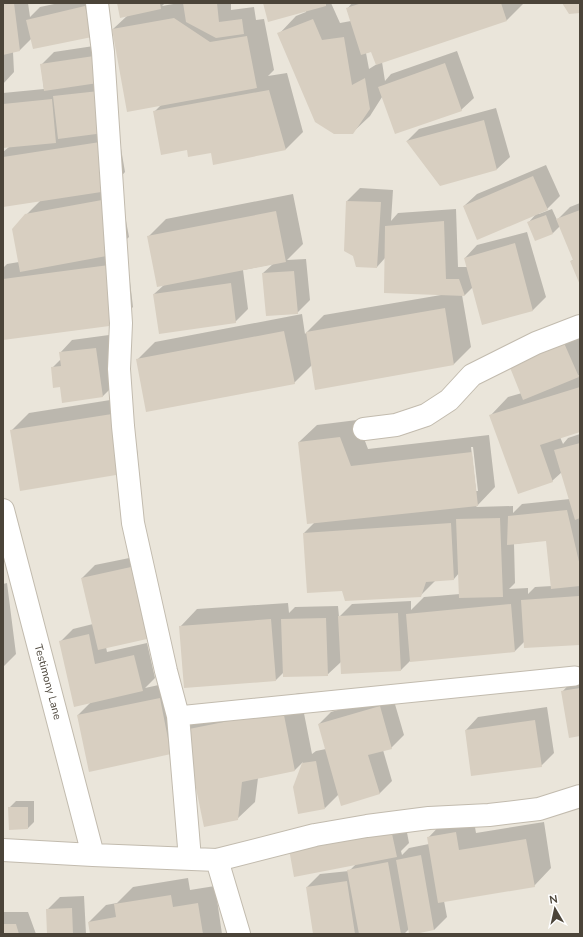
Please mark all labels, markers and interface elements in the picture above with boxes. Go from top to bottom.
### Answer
street label: Testimony Lane [31,643,65,721]
north arrow [535,889,575,929]
text: N [548,892,559,908]

